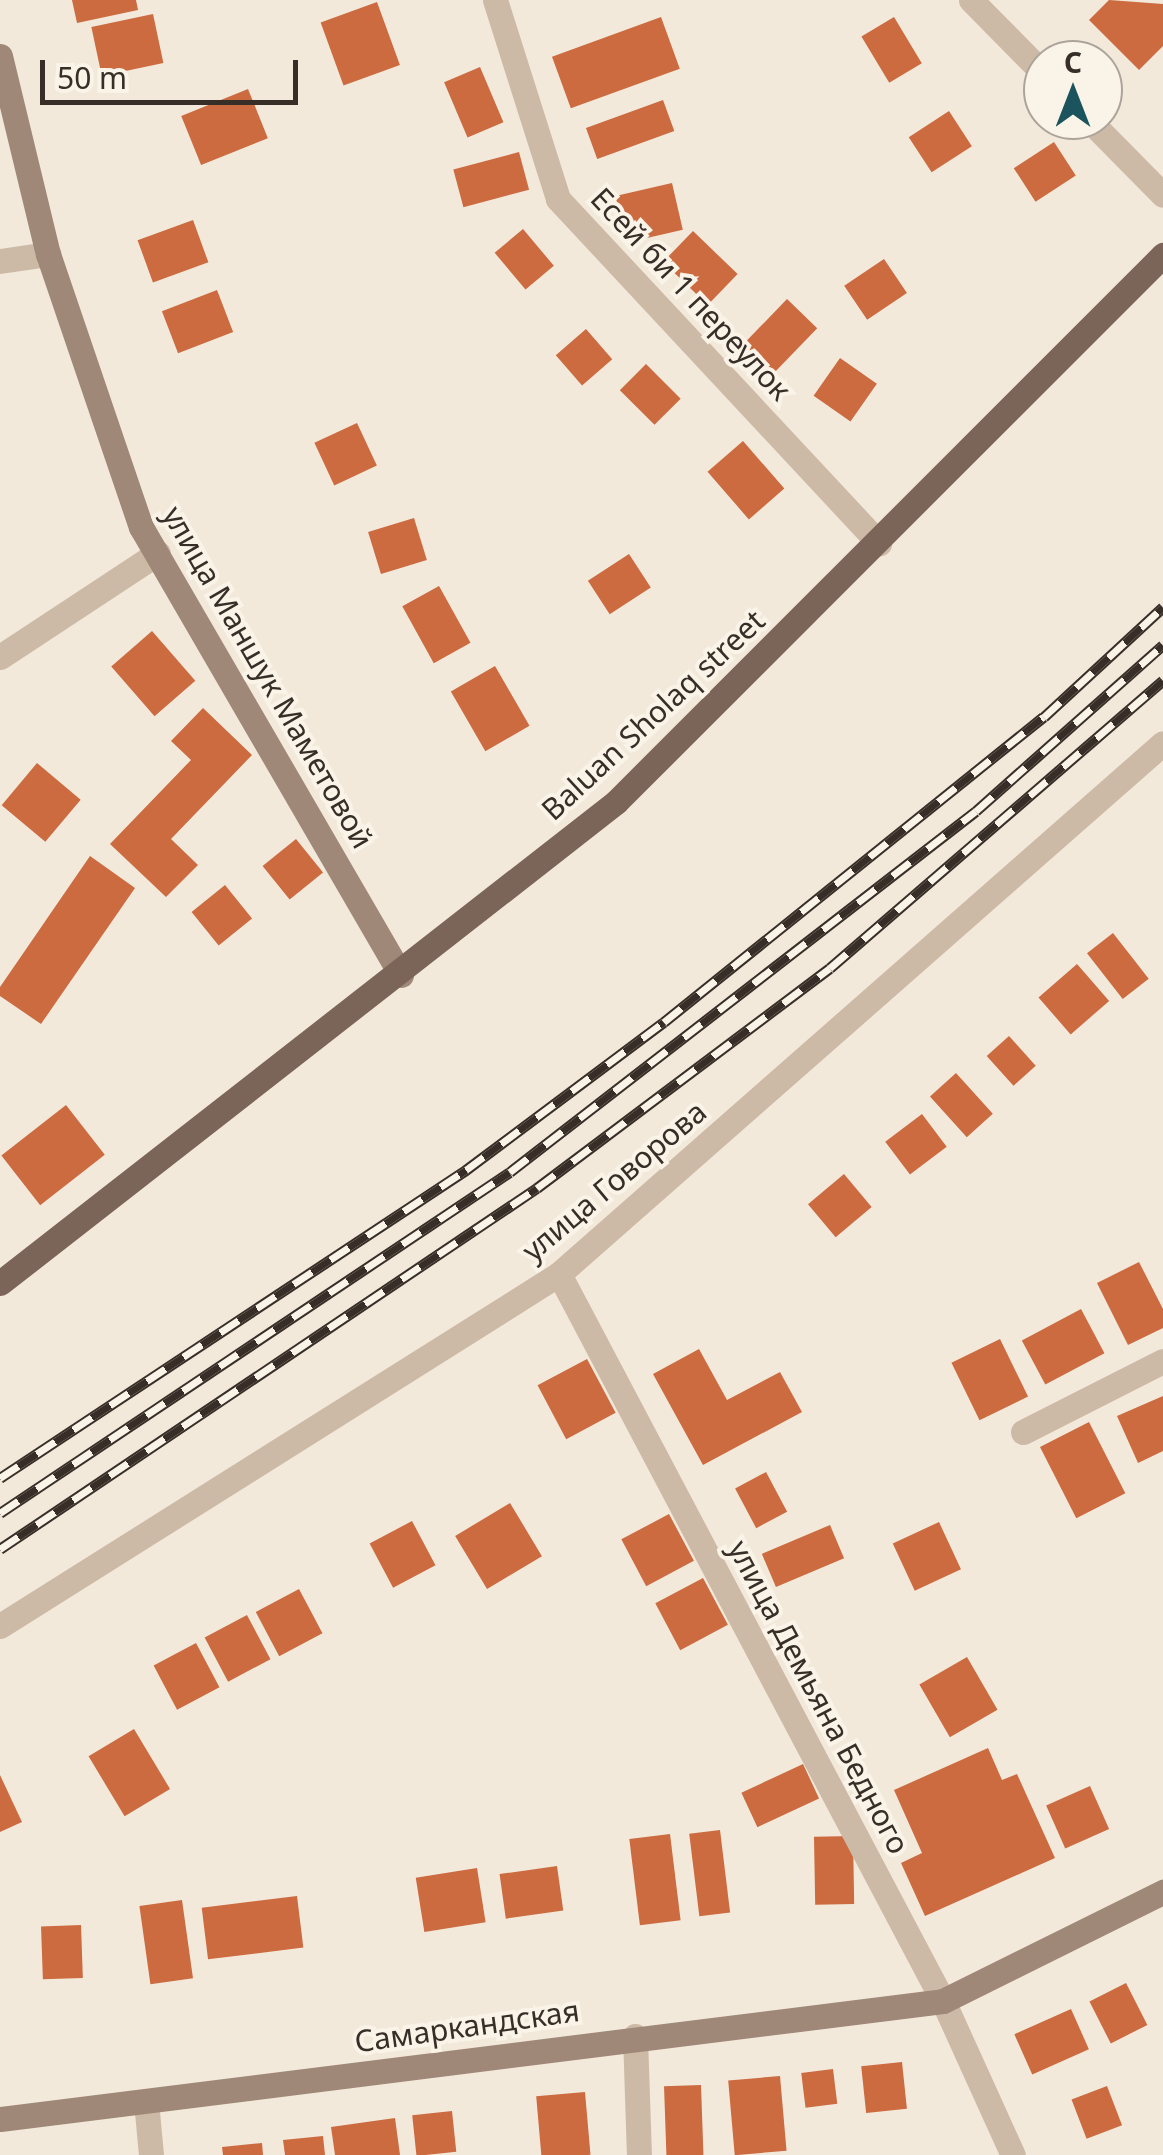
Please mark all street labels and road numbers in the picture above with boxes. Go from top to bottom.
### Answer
street label: Есей би 1 переулок [583,180,799,408]
street label: улица Маншук Маметовой [155,500,381,854]
street label: Baluan Sholaq street [534,602,772,828]
street label: улица Говорова [515,1094,713,1268]
street label: улица Демьяна Бедного [721,1534,917,1860]
street label: Самаркандская [352,1992,582,2060]

